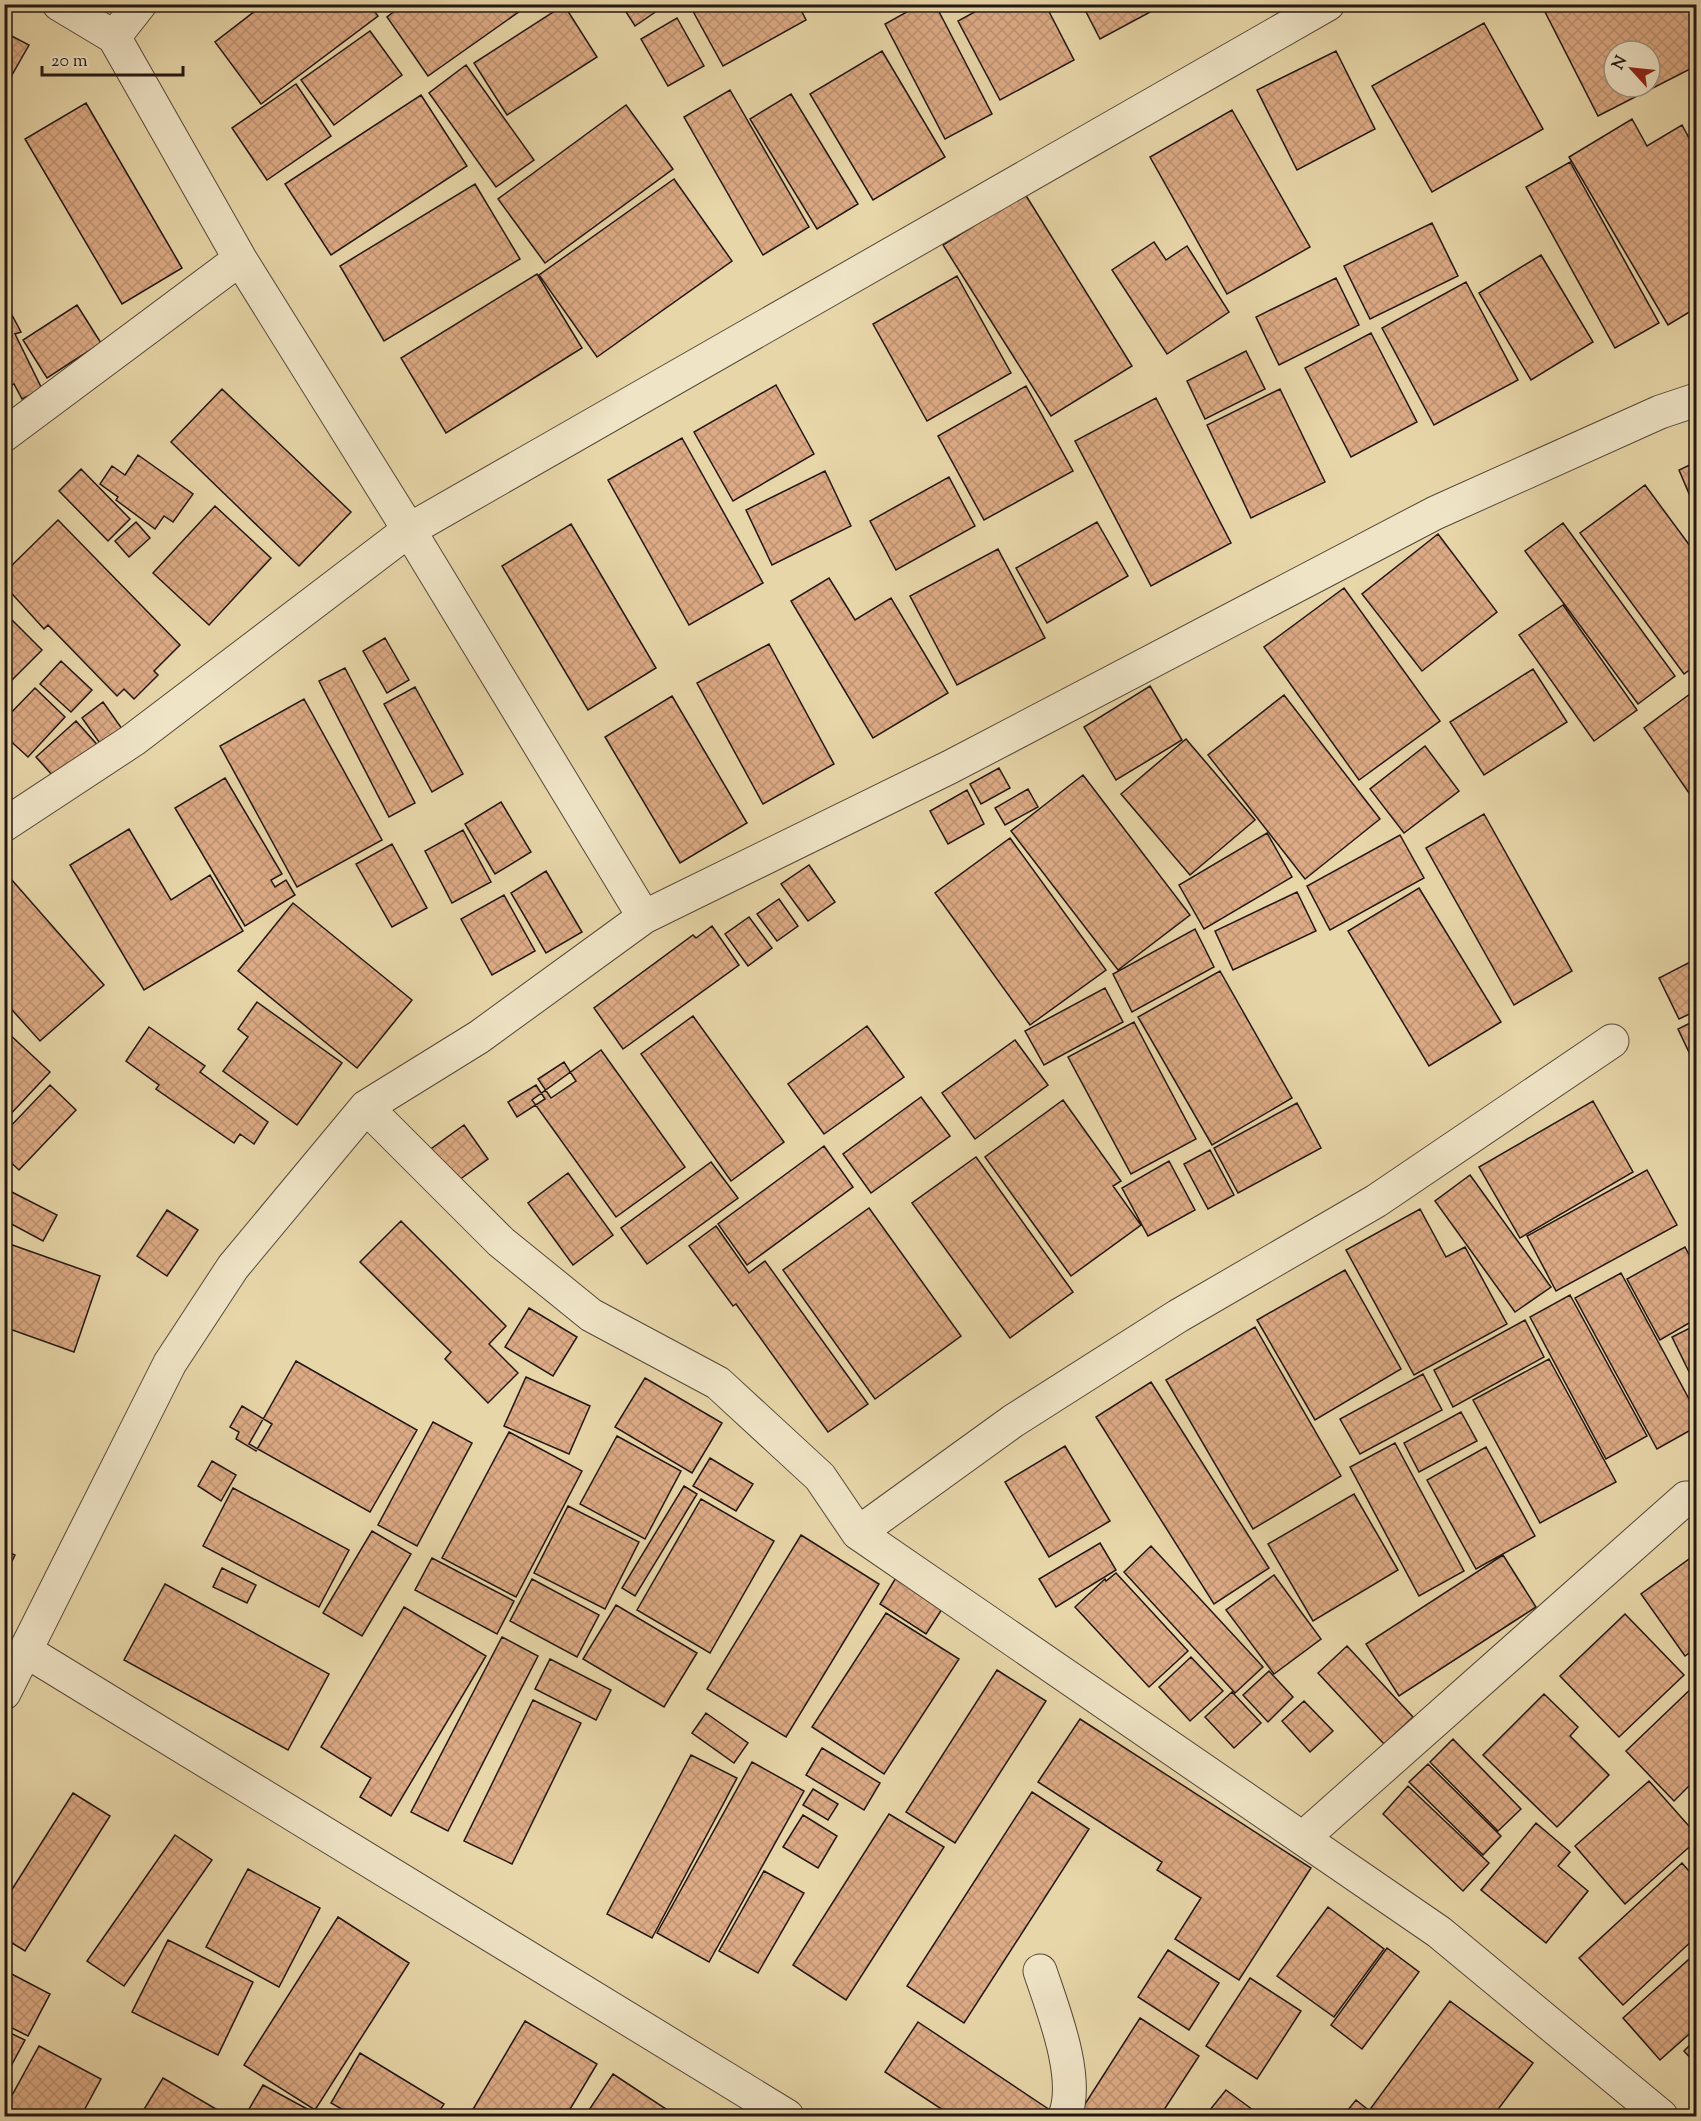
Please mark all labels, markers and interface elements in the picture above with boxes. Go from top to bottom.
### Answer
scale bar [42,39,183,77]
north arrow [1602,39,1662,99]
text: 20 m [51,49,88,75]
text: N [1608,52,1634,74]

